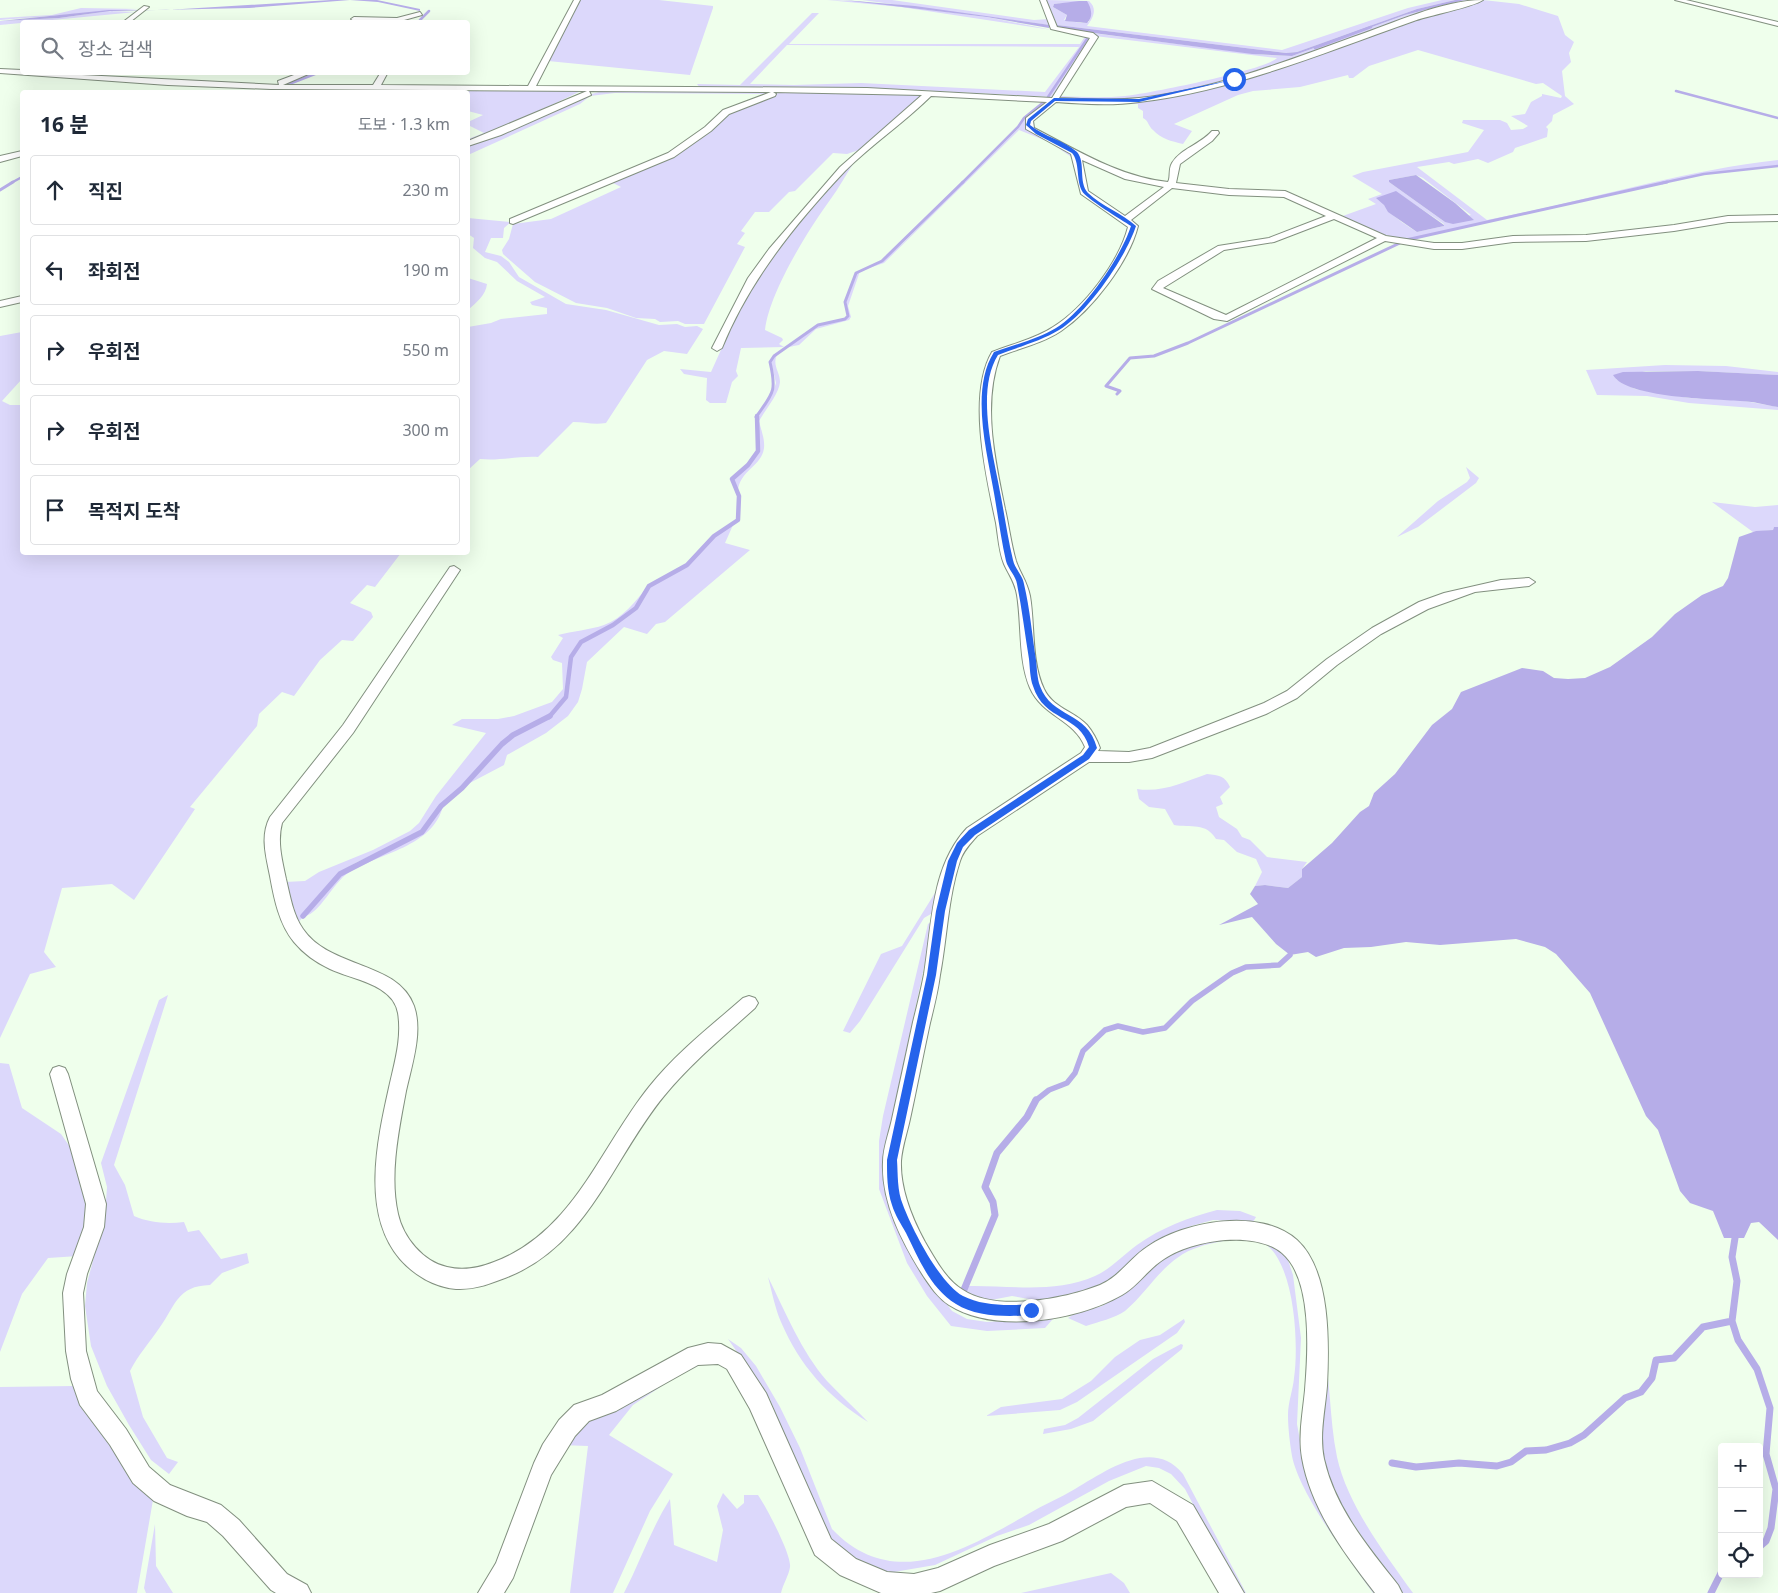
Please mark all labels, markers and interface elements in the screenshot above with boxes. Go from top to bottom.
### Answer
search box [20,20,470,75]
icon: search [38,34,66,62]
text: 장소 검색 [78,36,153,62]
route start [1223,68,1246,91]
text: 16 분 [40,110,89,138]
text: 도보 · 1.3 km [358,113,450,135]
icon: ahead [41,176,69,204]
text: 직진 [88,178,123,204]
text: 230 m [402,179,449,201]
icon: left [41,256,69,284]
text: 좌회전 [88,258,140,284]
text: 190 m [402,259,449,281]
icon: right [41,336,69,364]
text: 우회전 [88,338,140,364]
text: 550 m [402,339,449,361]
icon: right [41,416,69,444]
text: 우회전 [88,418,140,444]
text: 300 m [402,419,449,441]
icon: arrive [41,496,69,524]
text: 목적지 도착 [88,498,180,524]
route end [1020,1299,1043,1322]
map controls [1718,1443,1763,1578]
button: + [1718,1443,1763,1488]
button: − [1718,1488,1763,1533]
button: locate [1718,1533,1763,1578]

